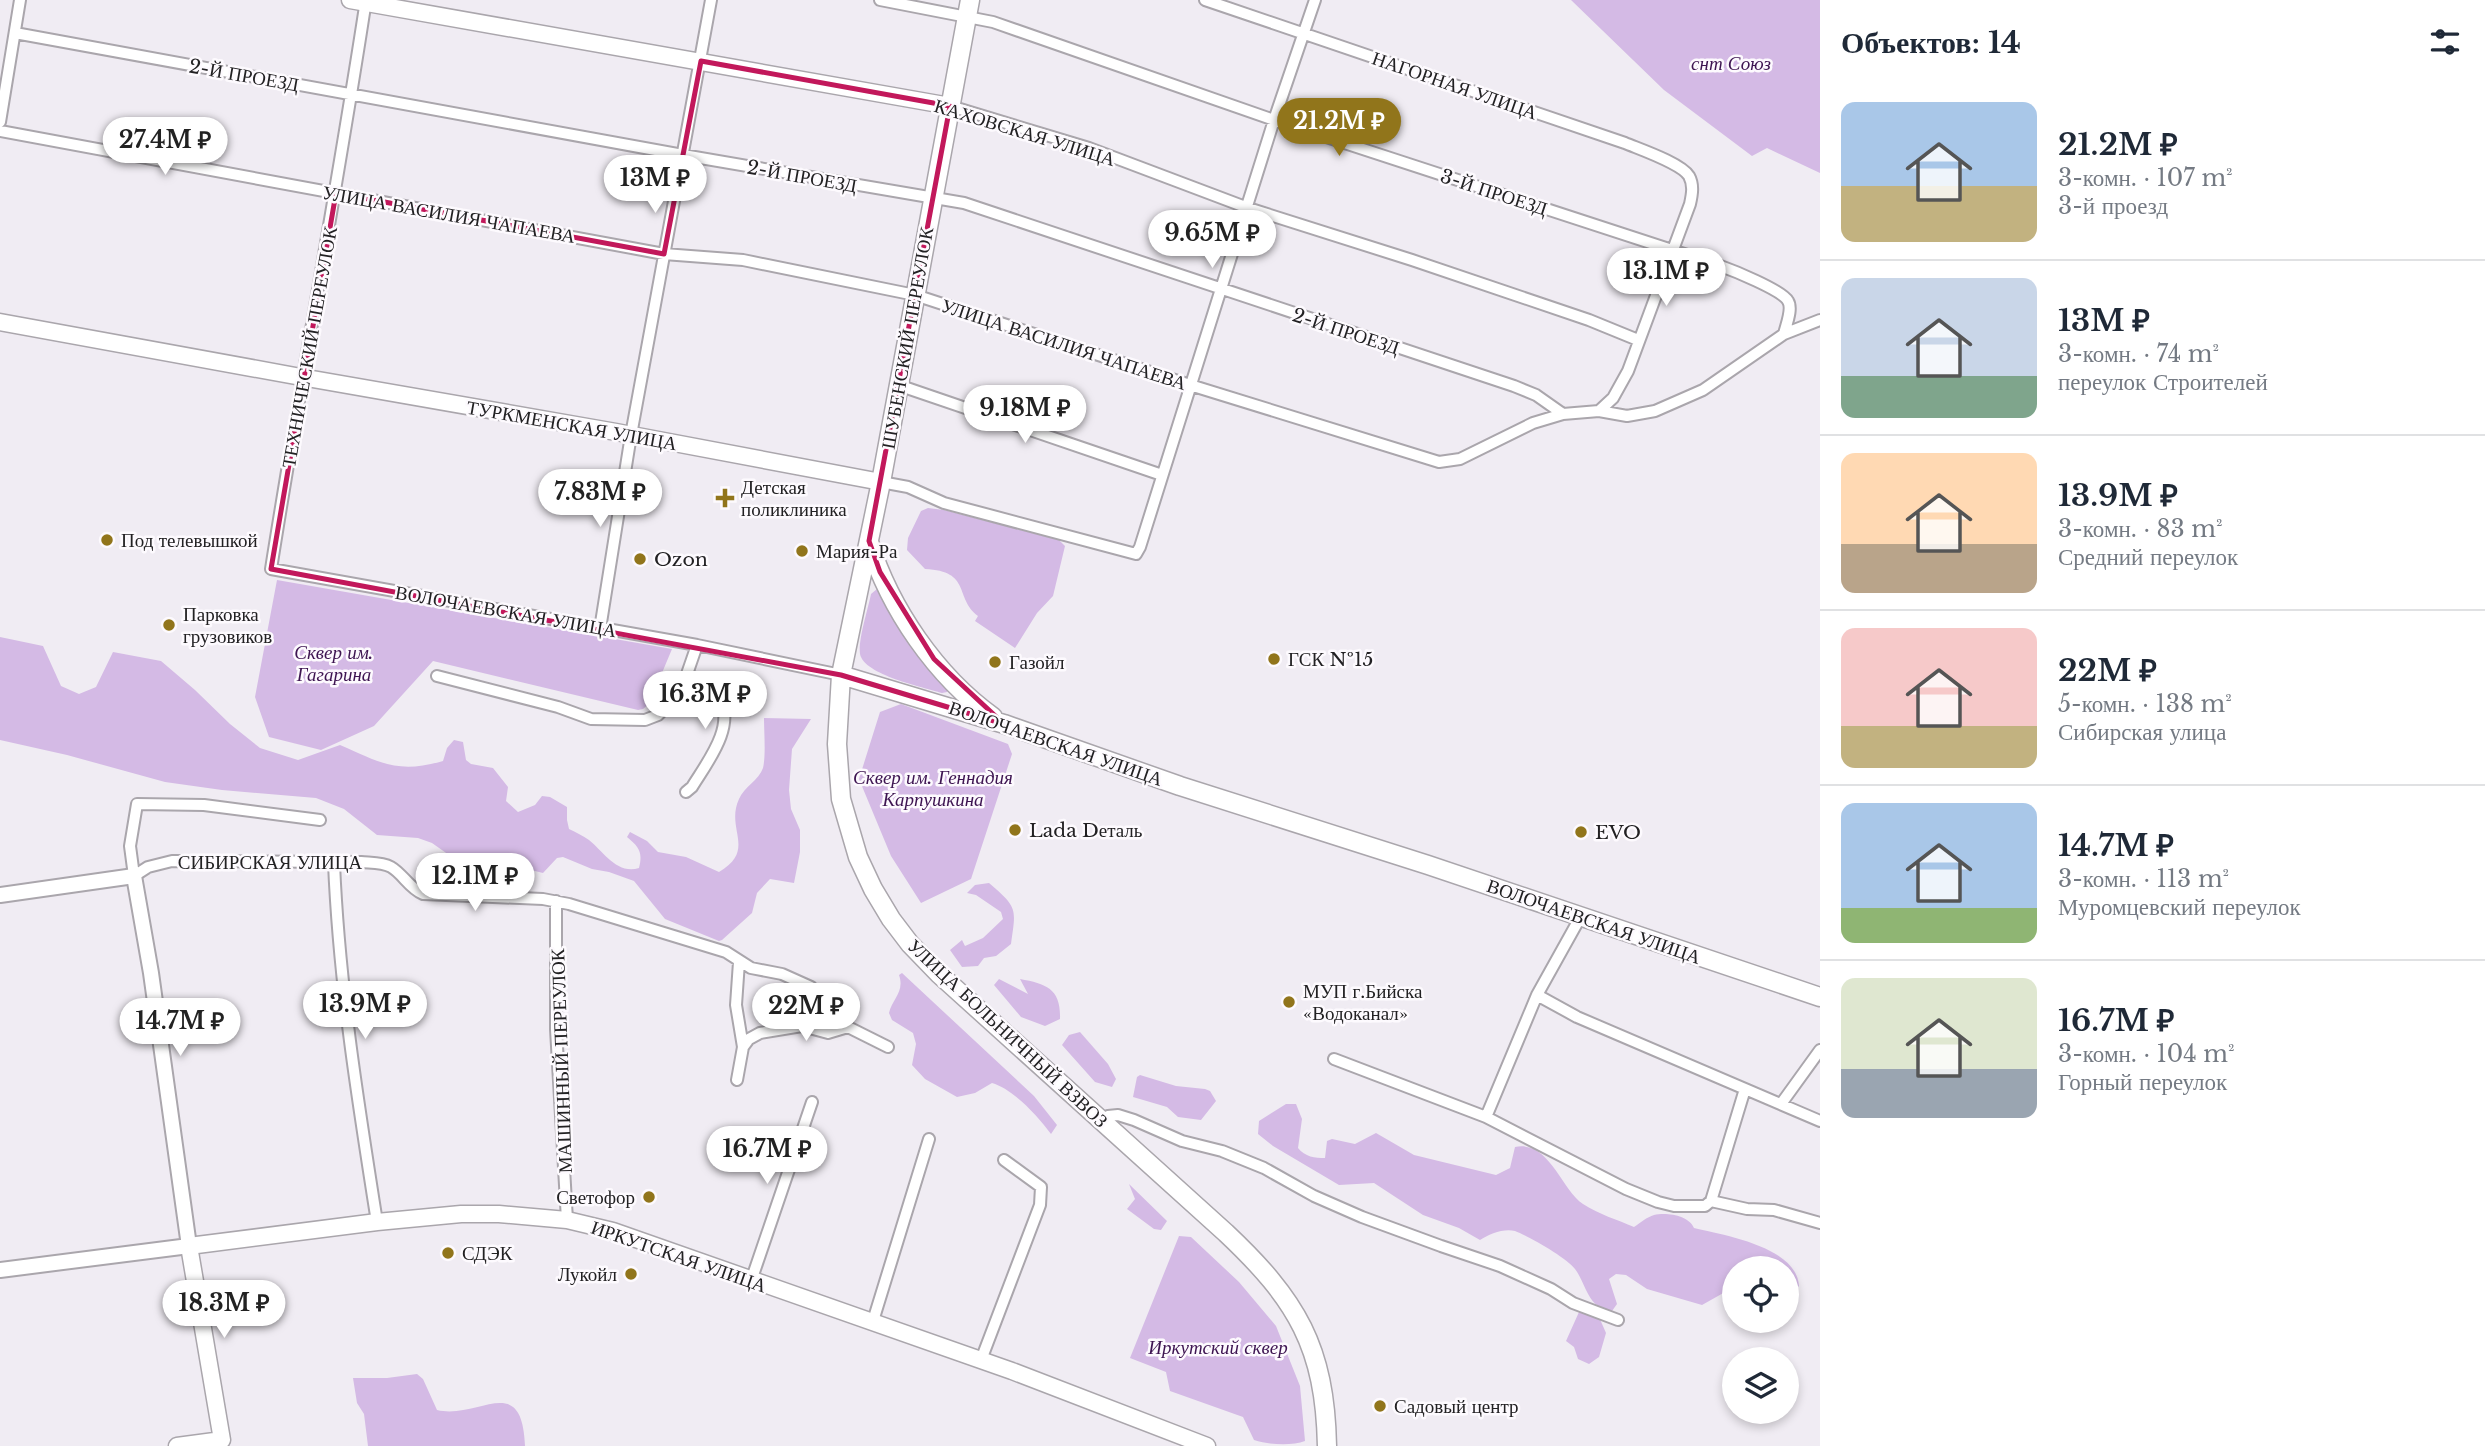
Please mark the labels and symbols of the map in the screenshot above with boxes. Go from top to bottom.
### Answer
street label: НАГОРНАЯ УЛИЦА [1369,46,1541,125]
park label: снт Союз [1691,52,1771,75]
street label: 2-Й ПРОЕЗД [187,55,301,96]
street label: КАХОВСКАЯ УЛИЦА [932,94,1118,171]
pin: 21.2M ₽ [1274,99,1404,158]
pin: 27.4M ₽ [100,118,230,177]
pin: 13M ₽ [606,156,704,215]
street label: 2-Й ПРОЕЗД [745,156,859,197]
street label: 3-Й ПРОЕЗД [1437,164,1550,221]
street label: УЛИЦА ВАСИЛИЯ ЧАПАЕВА [321,181,577,248]
pin: 9.65M ₽ [1147,210,1277,270]
street label: ТЕХНИЧЕСКИЙ ПЕРЕУЛОК [277,224,342,470]
street label: ШУБЕНСКИЙ ПЕРЕУЛОК [877,225,938,451]
pin: 13.1M ₽ [1601,248,1731,308]
street label: УЛИЦА ВАСИЛИЯ ЧАПАЕВА [938,294,1190,395]
street label: 2-Й ПРОЕЗД [1289,303,1402,360]
pin: 9.18M ₽ [960,386,1090,445]
street label: ТУРКМЕНСКАЯ УЛИЦА [465,396,679,455]
pin: 7.83M ₽ [535,470,665,529]
place label: Детская поликлиника [741,476,847,521]
marker: Детская поликлиника [715,488,735,508]
place label: Под телевышкой [121,529,258,552]
marker: Под телевышкой [99,532,115,548]
place label: Мария-Ра [816,540,898,563]
marker: Мария-Ра [794,543,810,559]
place label: Ozon [654,548,708,571]
marker: Ozon [632,551,648,567]
street label: ВОЛОЧАЕВСКАЯ УЛИЦА [393,581,619,642]
place label: Парковка грузовиков [183,603,272,648]
marker: Парковка грузовиков [161,617,177,633]
park label: Сквер им. Гагарина [294,641,374,686]
place label: ГСК №15 [1288,648,1373,671]
place label: Газойл [1009,651,1065,674]
marker: ГСК №15 [1266,651,1282,667]
marker: Газойл [987,654,1003,670]
pin: 16.3M ₽ [640,672,770,731]
street label: ВОЛОЧАЕВСКАЯ УЛИЦА [946,696,1166,791]
park label: Сквер им. Геннадия Карпушкина [853,766,1013,811]
place label: Lada Dеталь [1029,819,1143,842]
place label: EVO [1595,821,1641,844]
marker: Lada Dеталь [1007,822,1023,838]
marker: EVO [1573,824,1589,840]
street label: СИБИРСКАЯ УЛИЦА [178,851,362,874]
pin: 12.1M ₽ [410,853,540,913]
street label: ВОЛОЧАЕВСКАЯ УЛИЦА [1484,874,1704,969]
street label: УЛИЦА БОЛЬНИЧНЫЙ ВЗВОЗ [903,934,1113,1132]
street label: МАШИННЫЙ ПЕРЕУЛОК [546,948,577,1174]
place label: МУП г.Бийска «Водоканал» [1303,980,1423,1025]
pin: 13.9M ₽ [300,982,430,1041]
pin: 22M ₽ [757,984,855,1043]
marker: МУП г.Бийска «Водоканал» [1281,994,1297,1010]
pin: 14.7M ₽ [115,998,245,1058]
pin: 16.7M ₽ [702,1126,832,1186]
place label: Светофор [556,1186,635,1209]
marker: Светофор [641,1189,657,1205]
street label: ИРКУТСКАЯ УЛИЦА [588,1216,770,1297]
place label: СДЭК [462,1242,513,1265]
marker: СДЭК [440,1245,456,1261]
place label: Лукойл [558,1263,618,1286]
marker: Лукойл [623,1266,639,1282]
pin: 18.3M ₽ [159,1280,289,1340]
park label: Иркутский сквер [1147,1336,1288,1359]
place label: Садовый центр [1394,1395,1518,1418]
marker: Садовый центр [1372,1398,1388,1414]

